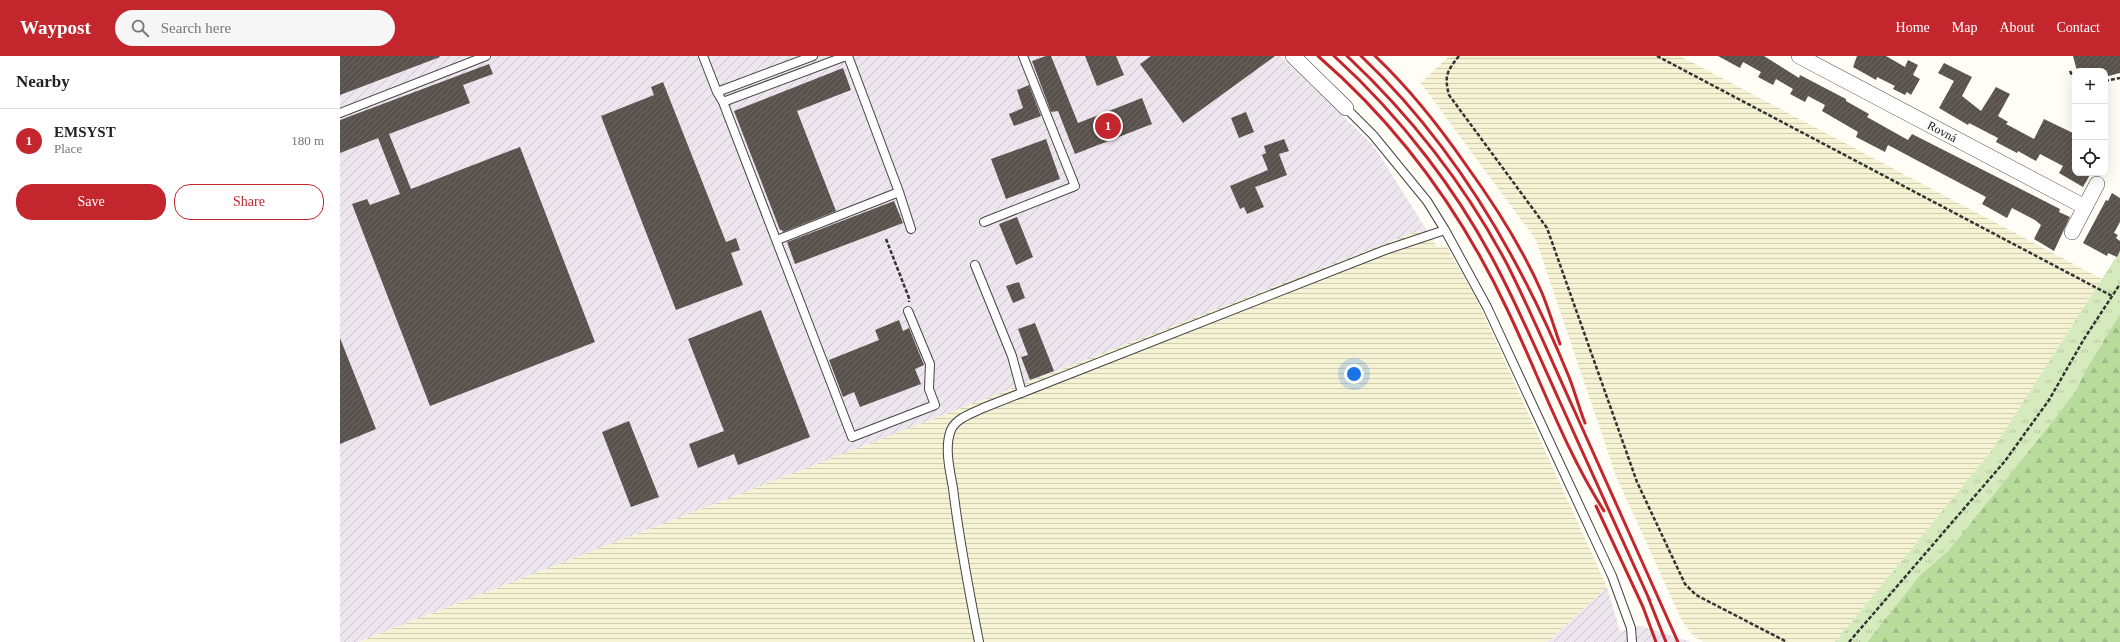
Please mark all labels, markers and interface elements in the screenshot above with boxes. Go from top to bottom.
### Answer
search box [115,10,395,46]
text: Waypost [20,17,91,38]
icon: search [129,17,151,39]
text: Search here [161,20,231,36]
text: Home [1896,20,1930,35]
text: Map [1952,20,1977,35]
text: About [1999,20,2034,35]
text: Contact [2056,20,2100,35]
map controls [2072,68,2108,176]
button: + [2072,68,2108,104]
text: Nearby [16,72,70,91]
button: − [2072,104,2108,140]
pin: 1 [1095,111,1121,141]
street label: Rovná [1925,118,1960,145]
text: EMSYST [54,124,116,140]
text: 1 [26,133,32,148]
text: 180 m [291,133,324,148]
button: locate [2072,140,2108,176]
text: Place [54,141,82,156]
button: Save [16,184,166,220]
button: Share [174,184,324,220]
your location [1344,364,1364,384]

